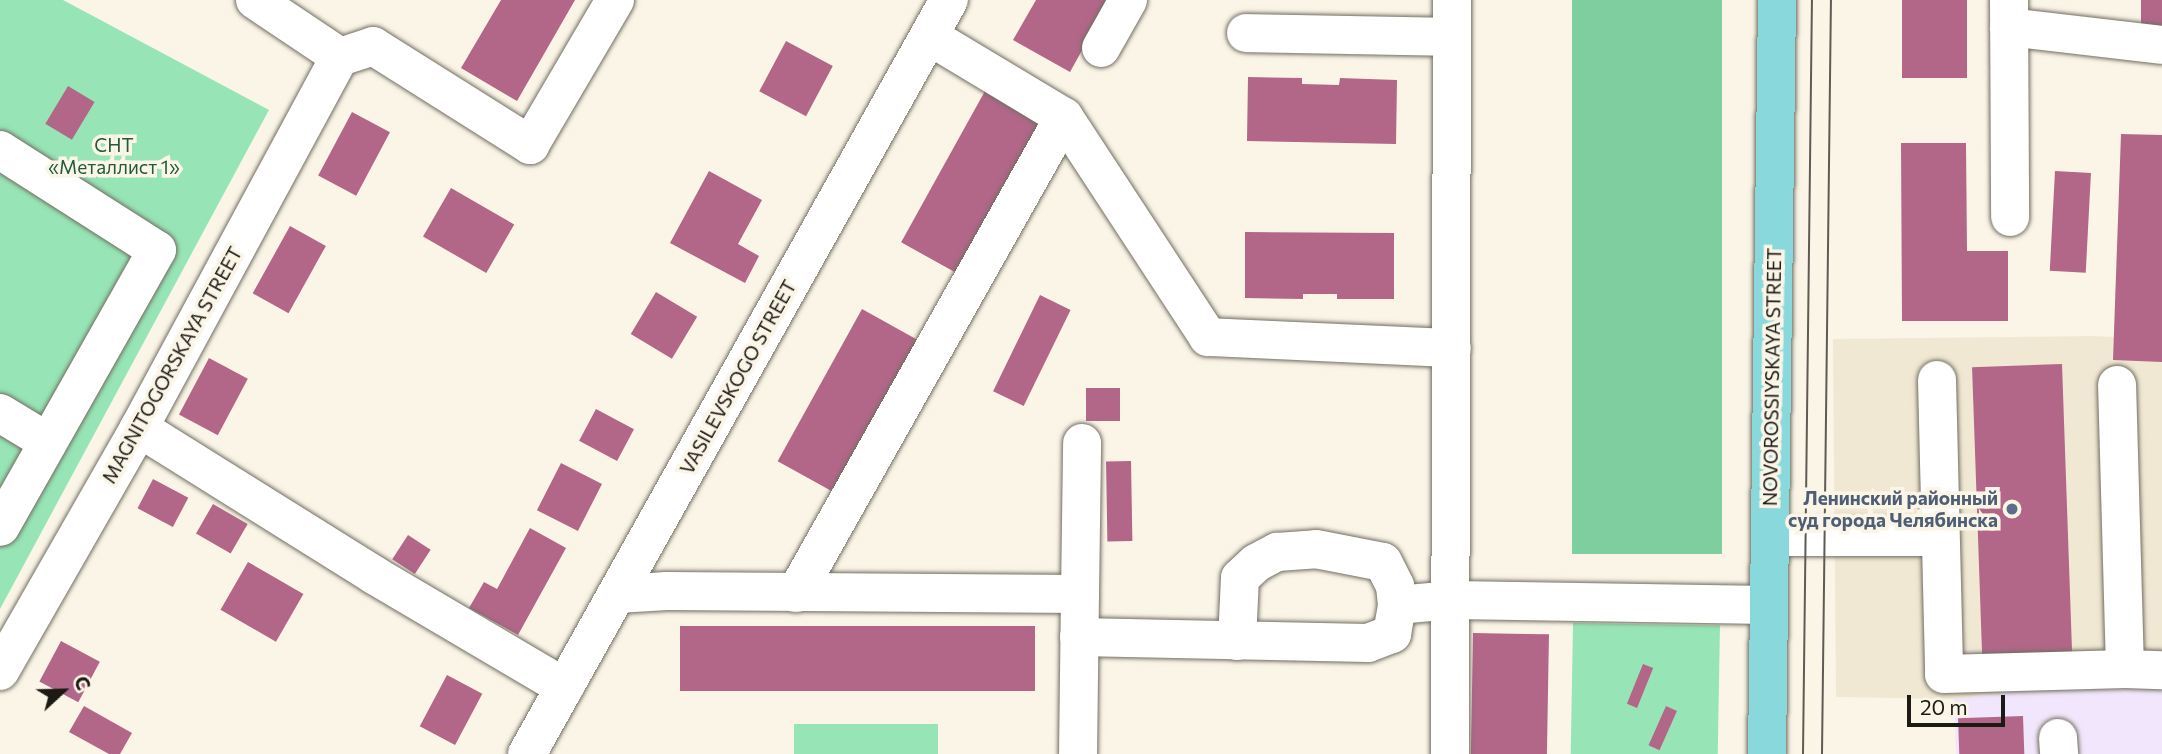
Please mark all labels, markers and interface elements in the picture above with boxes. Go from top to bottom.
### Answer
park label: СНТ «Металлист 1» [48,134,180,178]
street label: MAGNITOGORSKAYA STREET [97,243,247,487]
street label: NOVOROSSIYSKAYA STREET [1758,248,1786,506]
street label: VASILEVSKOGO STREET [675,276,801,478]
place label: Ленинский районный суд города Челябинска [1788,487,1998,531]
marker: Ленинский районный суд города Челябинска [2004,501,2020,517]
north arrow [28,656,98,726]
text: С [70,673,96,693]
scale bar [1910,680,2008,724]
text: 20 m [1920,694,1968,719]

